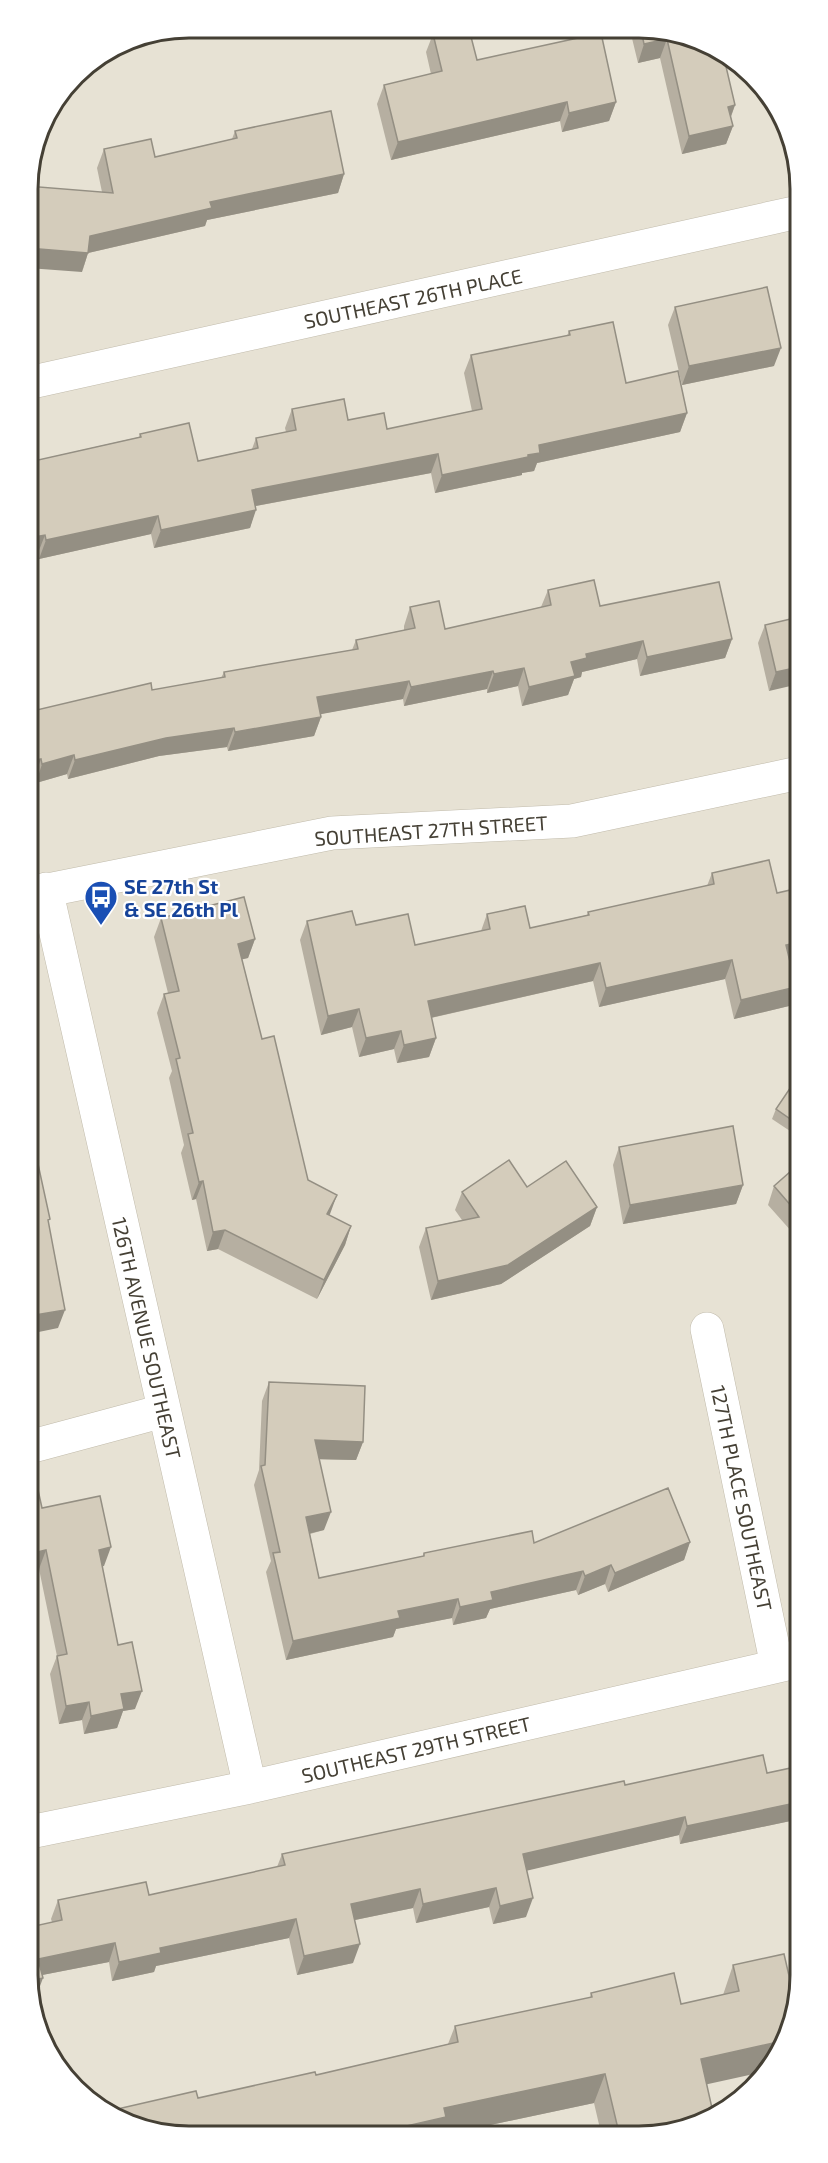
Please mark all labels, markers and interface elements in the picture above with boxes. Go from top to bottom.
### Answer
street label: SOUTHEAST 26TH PLACE [302,263,524,333]
street label: SOUTHEAST 27TH STREET [314,810,549,850]
place label: SE 27th St & SE 26th Pl [124,874,239,921]
bus stop icon: SE 27th St & SE 26th Pl [83,879,119,926]
street label: 126TH AVENUE SOUTHEAST [108,1215,187,1461]
street label: 127TH PLACE SOUTHEAST [706,1383,778,1613]
street label: SOUTHEAST 29TH STREET [299,1711,533,1787]

